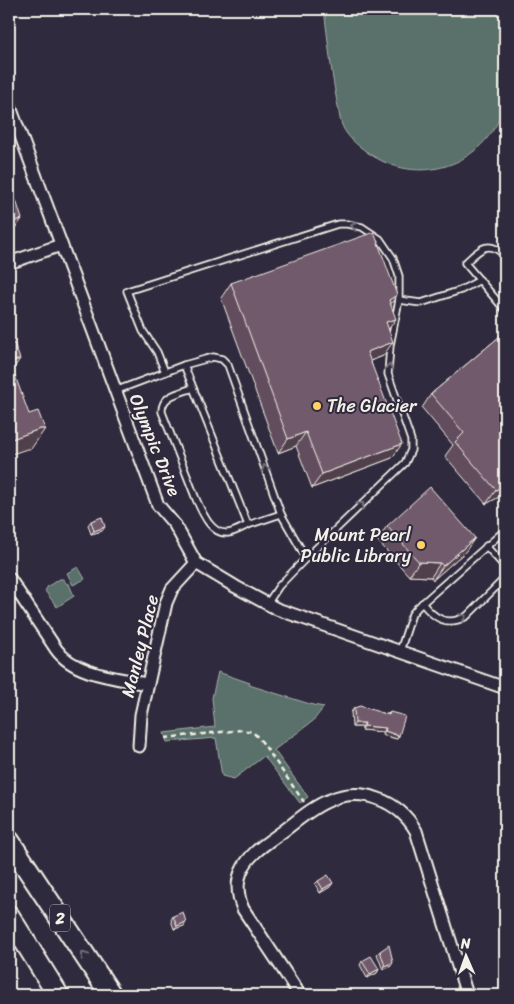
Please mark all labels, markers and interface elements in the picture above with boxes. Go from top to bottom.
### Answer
one-way arrow [350,221,359,232]
one-way arrow [384,362,395,370]
street label: Olympic Drive [120,389,190,501]
place label: The Glacier [327,390,418,422]
marker: The Glacier [311,400,323,412]
one-way arrow [261,464,271,473]
one-way arrow [355,502,364,511]
place label: Mount Pearl Public Library [300,519,412,572]
marker: Mount Pearl Public Library [415,539,427,551]
street label: Manley Place [112,591,168,701]
one-way arrow [458,612,467,623]
road number: 2 [50,904,70,931]
text: N [459,931,471,956]
north arrow [442,932,492,982]
one-way arrow [81,951,90,960]

